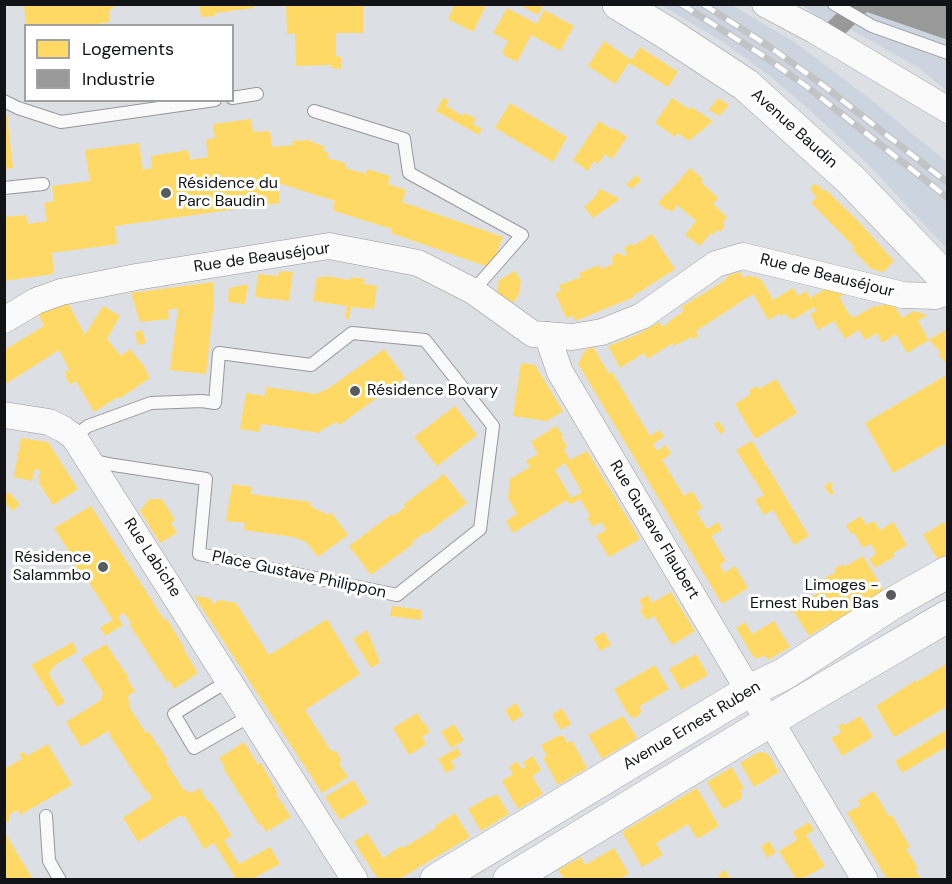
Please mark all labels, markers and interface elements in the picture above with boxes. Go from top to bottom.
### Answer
legend [24,24,234,102]
text: Logements [82,37,174,61]
text: Industrie [82,67,155,91]
street label: Avenue Baudin [747,85,841,173]
place label: Résidence du Parc Baudin [178,174,278,212]
marker: Résidence du Parc Baudin [159,186,173,200]
street label: Rue de Beauséjour [193,239,331,277]
street label: Rue de Beauséjour [758,250,896,302]
place label: Résidence Bovary [367,381,498,401]
marker: Résidence Bovary [348,384,362,398]
street label: Rue Gustave Flaubert [605,457,703,603]
street label: Rue Labiche [119,515,185,601]
street label: Place Gustave Philippon [210,547,388,603]
place label: Résidence Salammbo [13,548,91,586]
marker: Résidence Salammbo [96,560,110,574]
place label: Limoges - Ernest Ruben Bas [750,576,879,614]
marker: Limoges - Ernest Ruben Bas [884,588,898,602]
street label: Avenue Ernest Ruben [620,677,764,775]

